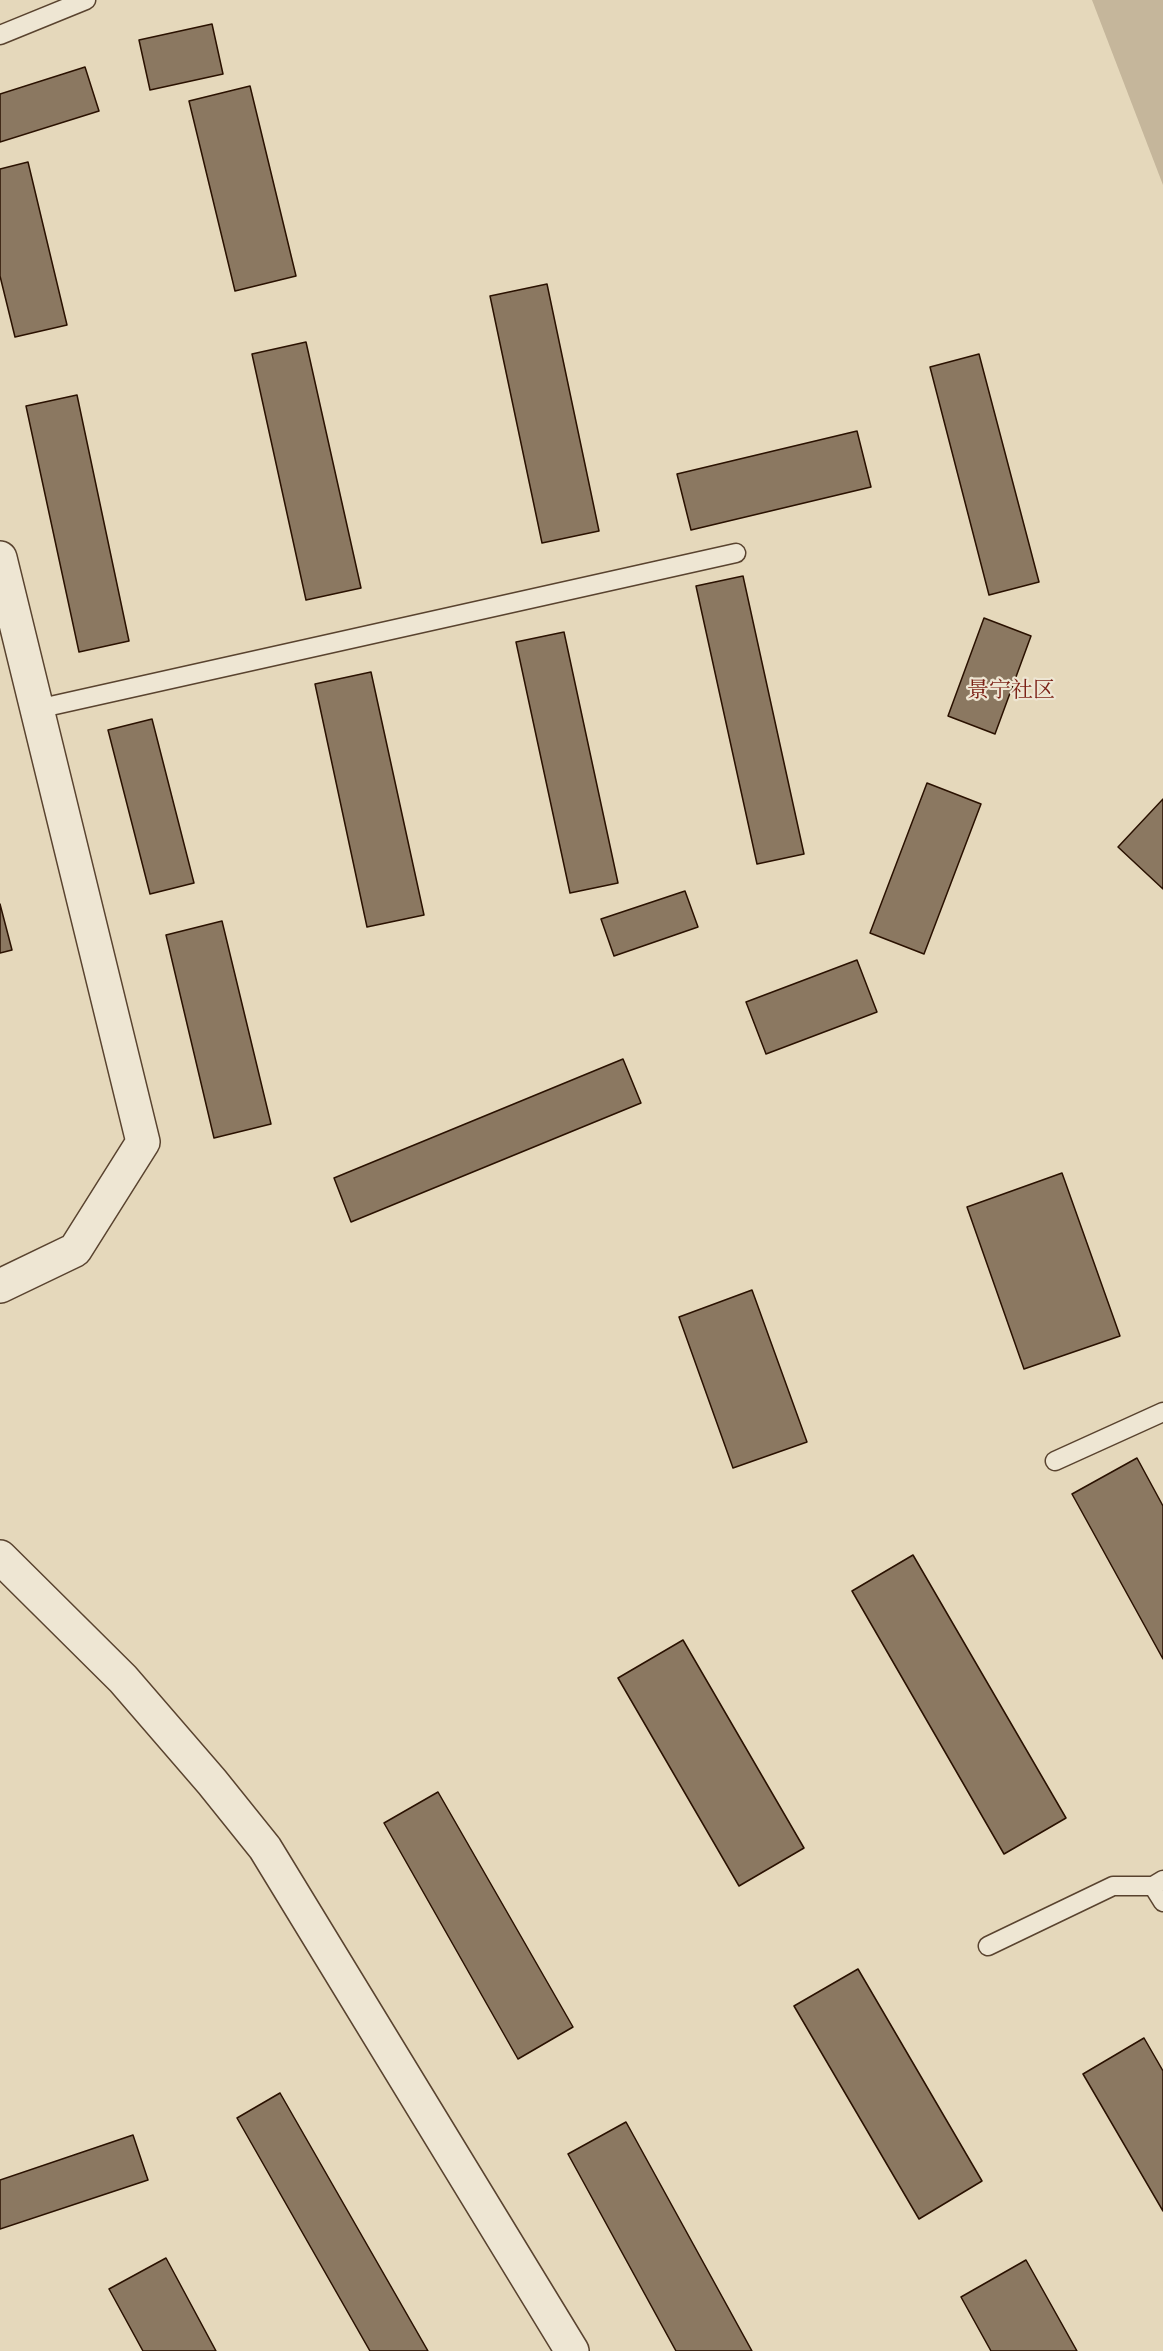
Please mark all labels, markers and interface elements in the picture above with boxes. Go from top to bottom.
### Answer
district label: 景宁社区 [967,678,1055,704]

